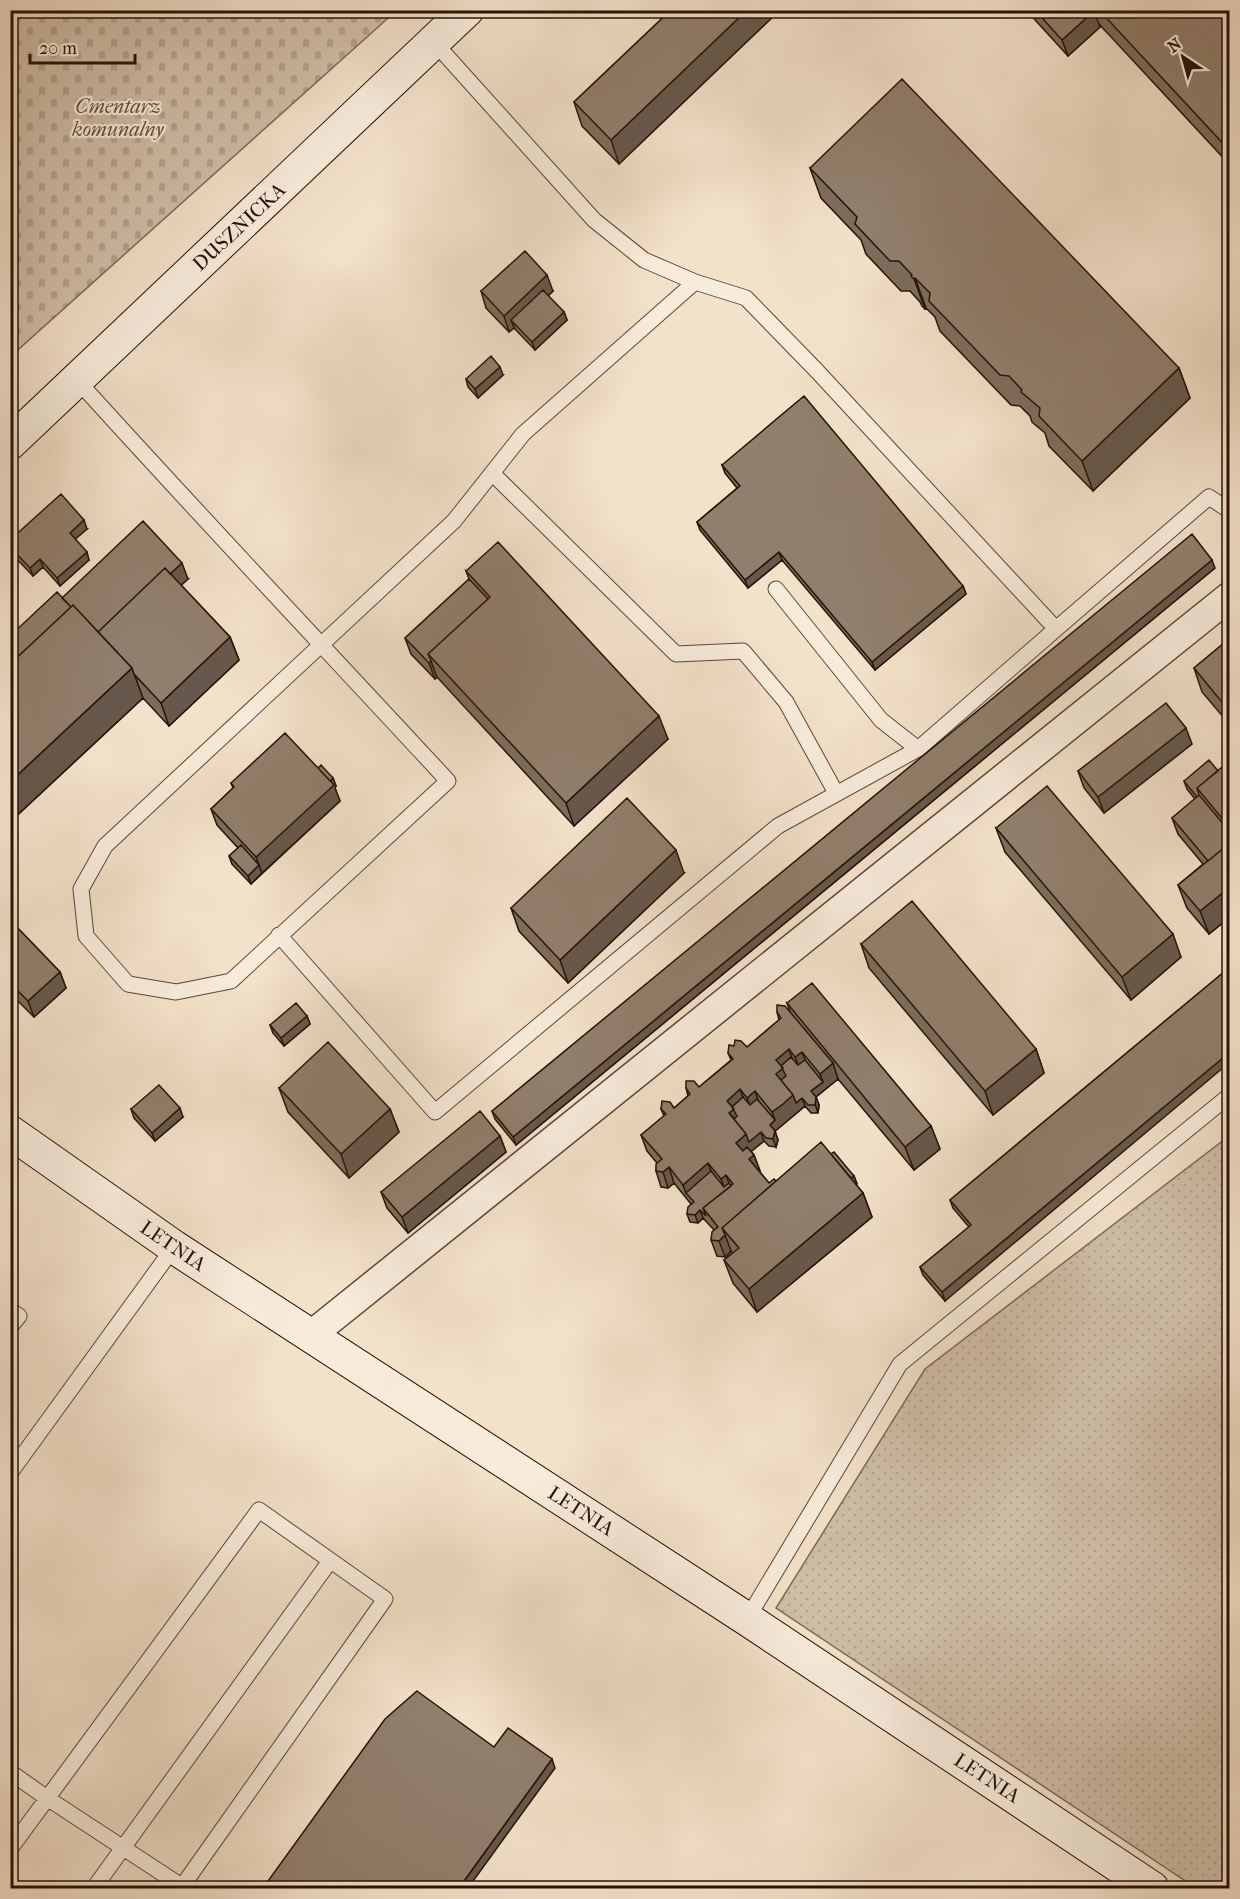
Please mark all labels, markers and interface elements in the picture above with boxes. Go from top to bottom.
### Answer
scale bar [30,27,135,65]
north arrow [1153,27,1213,87]
text: N [1164,34,1186,57]
text: 20 m [39,38,77,59]
park label: Cmentarz komunalny [71,95,165,141]
street label: DUSZNICKA [188,178,291,276]
street label: LETNIA [136,1216,211,1277]
street label: LETNIA [544,1481,619,1541]
street label: LETNIA [950,1748,1025,1808]

